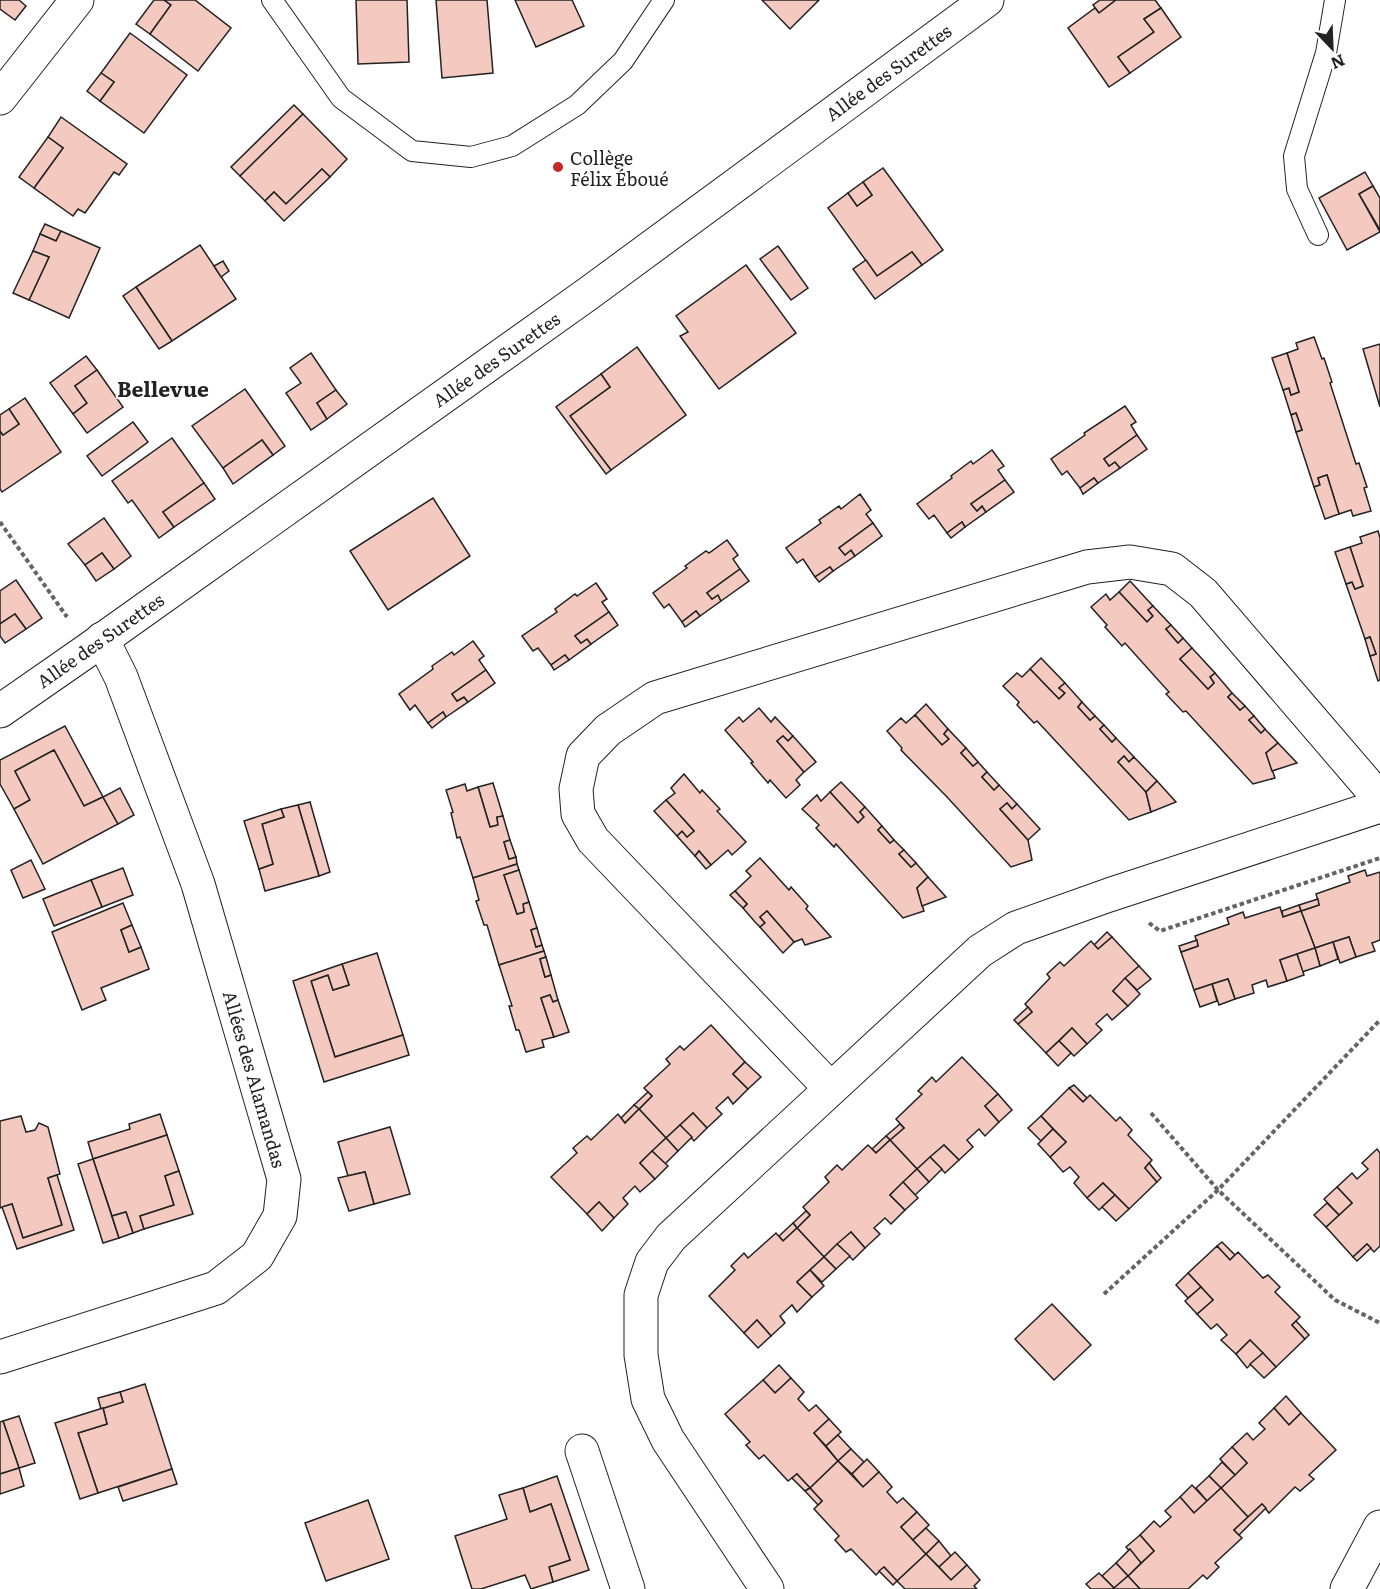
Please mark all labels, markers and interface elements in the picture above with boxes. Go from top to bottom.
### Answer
street label: Allée des Surettes [819,17,957,127]
north arrow [1302,18,1362,78]
text: N [1327,49,1349,76]
place label: Collège Félix Éboué [570,144,669,192]
marker: Collège Félix Éboué [551,160,565,174]
street label: Allée des Surettes [427,305,565,413]
district label: Bellevue [117,372,209,403]
street label: Allée des Surettes [31,586,169,694]
street label: Allées des Alamandas [217,987,293,1171]

